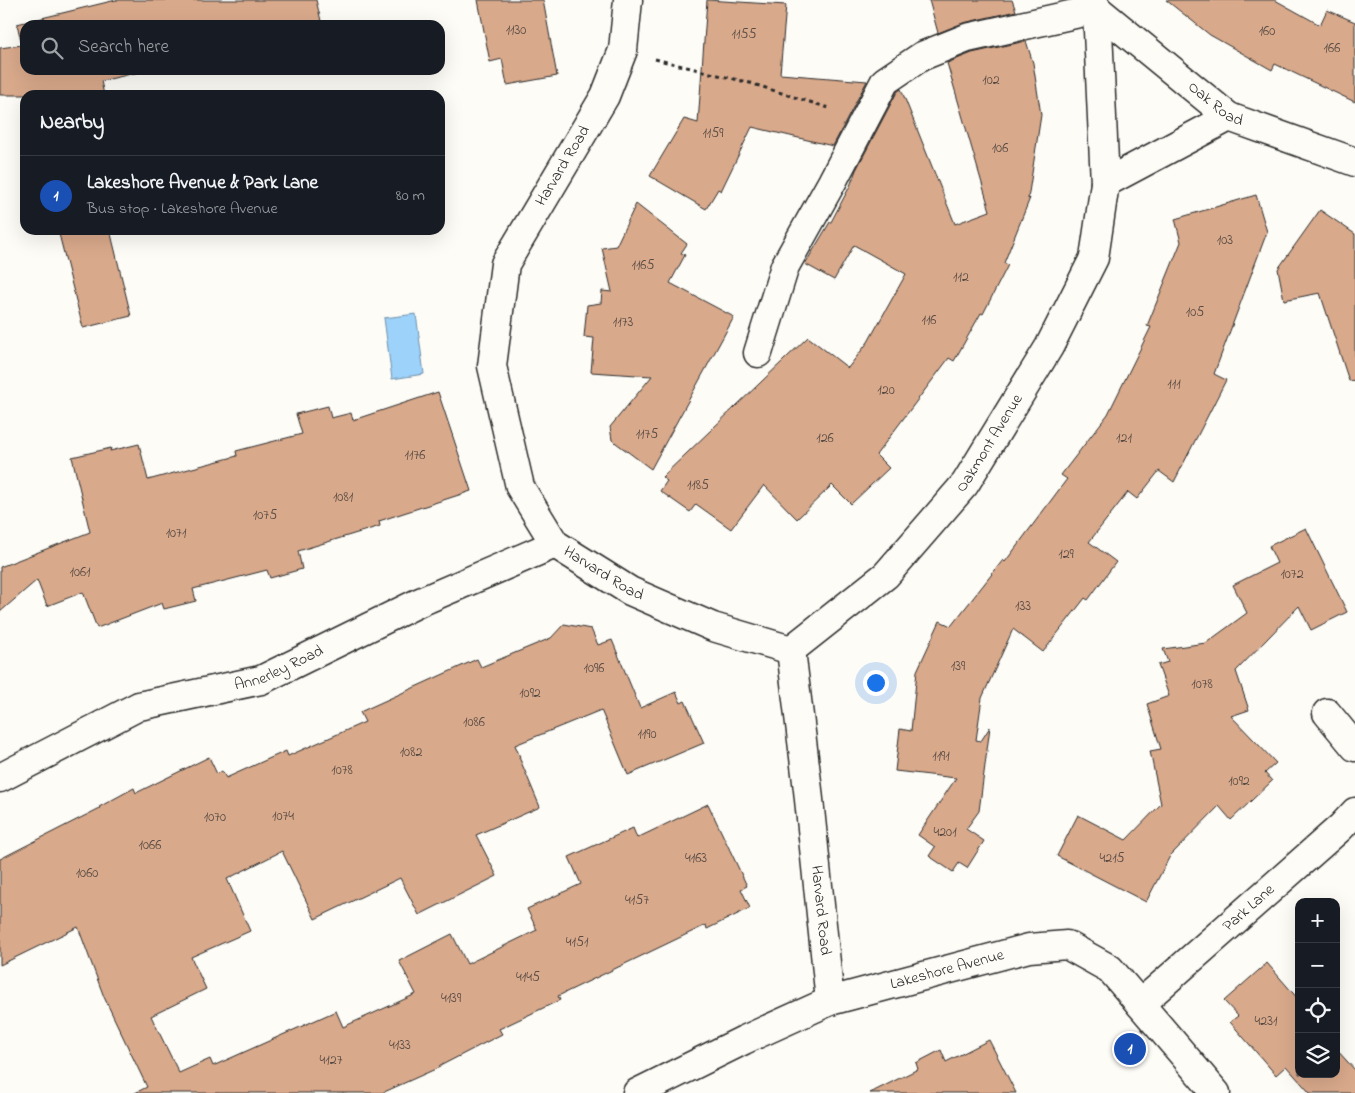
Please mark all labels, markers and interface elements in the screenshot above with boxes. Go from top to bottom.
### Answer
search box [20,20,445,75]
house number: 1130 [506,20,526,41]
house number: 160 [1259,21,1275,42]
house number: 1155 [732,24,756,45]
icon: search [38,34,66,62]
text: Search here [78,34,169,61]
house number: 166 [1324,38,1340,59]
house number: 102 [982,70,1000,91]
street label: Oak Road [1182,76,1246,133]
text: Nearby [40,108,104,138]
street label: Harvard Road [529,121,597,211]
house number: 1159 [702,123,724,144]
house number: 106 [992,138,1008,159]
text: Lakeshore Avenue & Park Lane [87,170,318,197]
text: 1 [53,184,59,208]
text: 80 m [396,184,425,208]
text: Bus stop · Lakeshore Avenue [87,197,278,221]
house number: 103 [1217,230,1233,251]
house number: 1165 [631,255,655,276]
house number: 112 [953,267,969,288]
house number: 105 [1186,302,1204,323]
house number: 116 [921,310,937,331]
house number: 1173 [613,312,633,333]
house number: 111 [1167,374,1181,395]
house number: 120 [877,380,895,401]
street label: Oakmont Avenue [950,389,1030,498]
house number: 1175 [636,424,658,445]
house number: 126 [816,428,834,449]
house number: 121 [1116,428,1132,449]
house number: 1176 [405,445,425,466]
house number: 1185 [687,475,709,496]
house number: 1081 [333,487,354,508]
house number: 1075 [253,505,277,526]
house number: 1071 [166,523,187,544]
street label: Harvard Road [559,540,647,607]
house number: 129 [1058,544,1075,565]
house number: 1061 [69,562,91,583]
house number: 1072 [1280,564,1304,585]
house number: 133 [1015,596,1031,617]
street label: Annerley Road [232,639,328,697]
house number: 139 [951,656,966,677]
house number: 1096 [584,658,604,679]
your location [863,670,889,696]
house number: 1078 [1191,674,1213,695]
house number: 1092 [519,683,541,704]
house number: 1086 [463,712,485,733]
house number: 1190 [637,724,657,745]
house number: 1082 [400,742,422,763]
house number: 1191 [932,746,950,767]
house number: 1078 [331,760,353,781]
house number: 1092 [1228,771,1250,792]
house number: 1074 [272,806,294,827]
house number: 1070 [204,807,226,828]
house number: 4201 [933,822,957,843]
house number: 1066 [139,835,161,856]
house number: 4163 [685,848,707,869]
house number: 4215 [1099,848,1125,869]
house number: 1060 [76,863,98,884]
street label: Harvard Road [804,864,837,957]
street label: Park Lane [1217,878,1281,938]
house number: 4157 [625,890,649,911]
map controls [1295,898,1340,1078]
button: + [1295,898,1340,943]
house number: 4151 [566,932,589,953]
street label: Lakeshore Avenue [888,943,1007,996]
button: − [1295,943,1340,988]
house number: 4145 [516,967,540,988]
house number: 4139 [441,988,462,1009]
button: locate [1295,988,1340,1033]
house number: 4231 [1255,1011,1278,1032]
pin: 1 [1114,1030,1146,1068]
button: layers [1295,1033,1340,1078]
house number: 4133 [389,1035,411,1056]
house number: 4127 [320,1050,343,1071]

